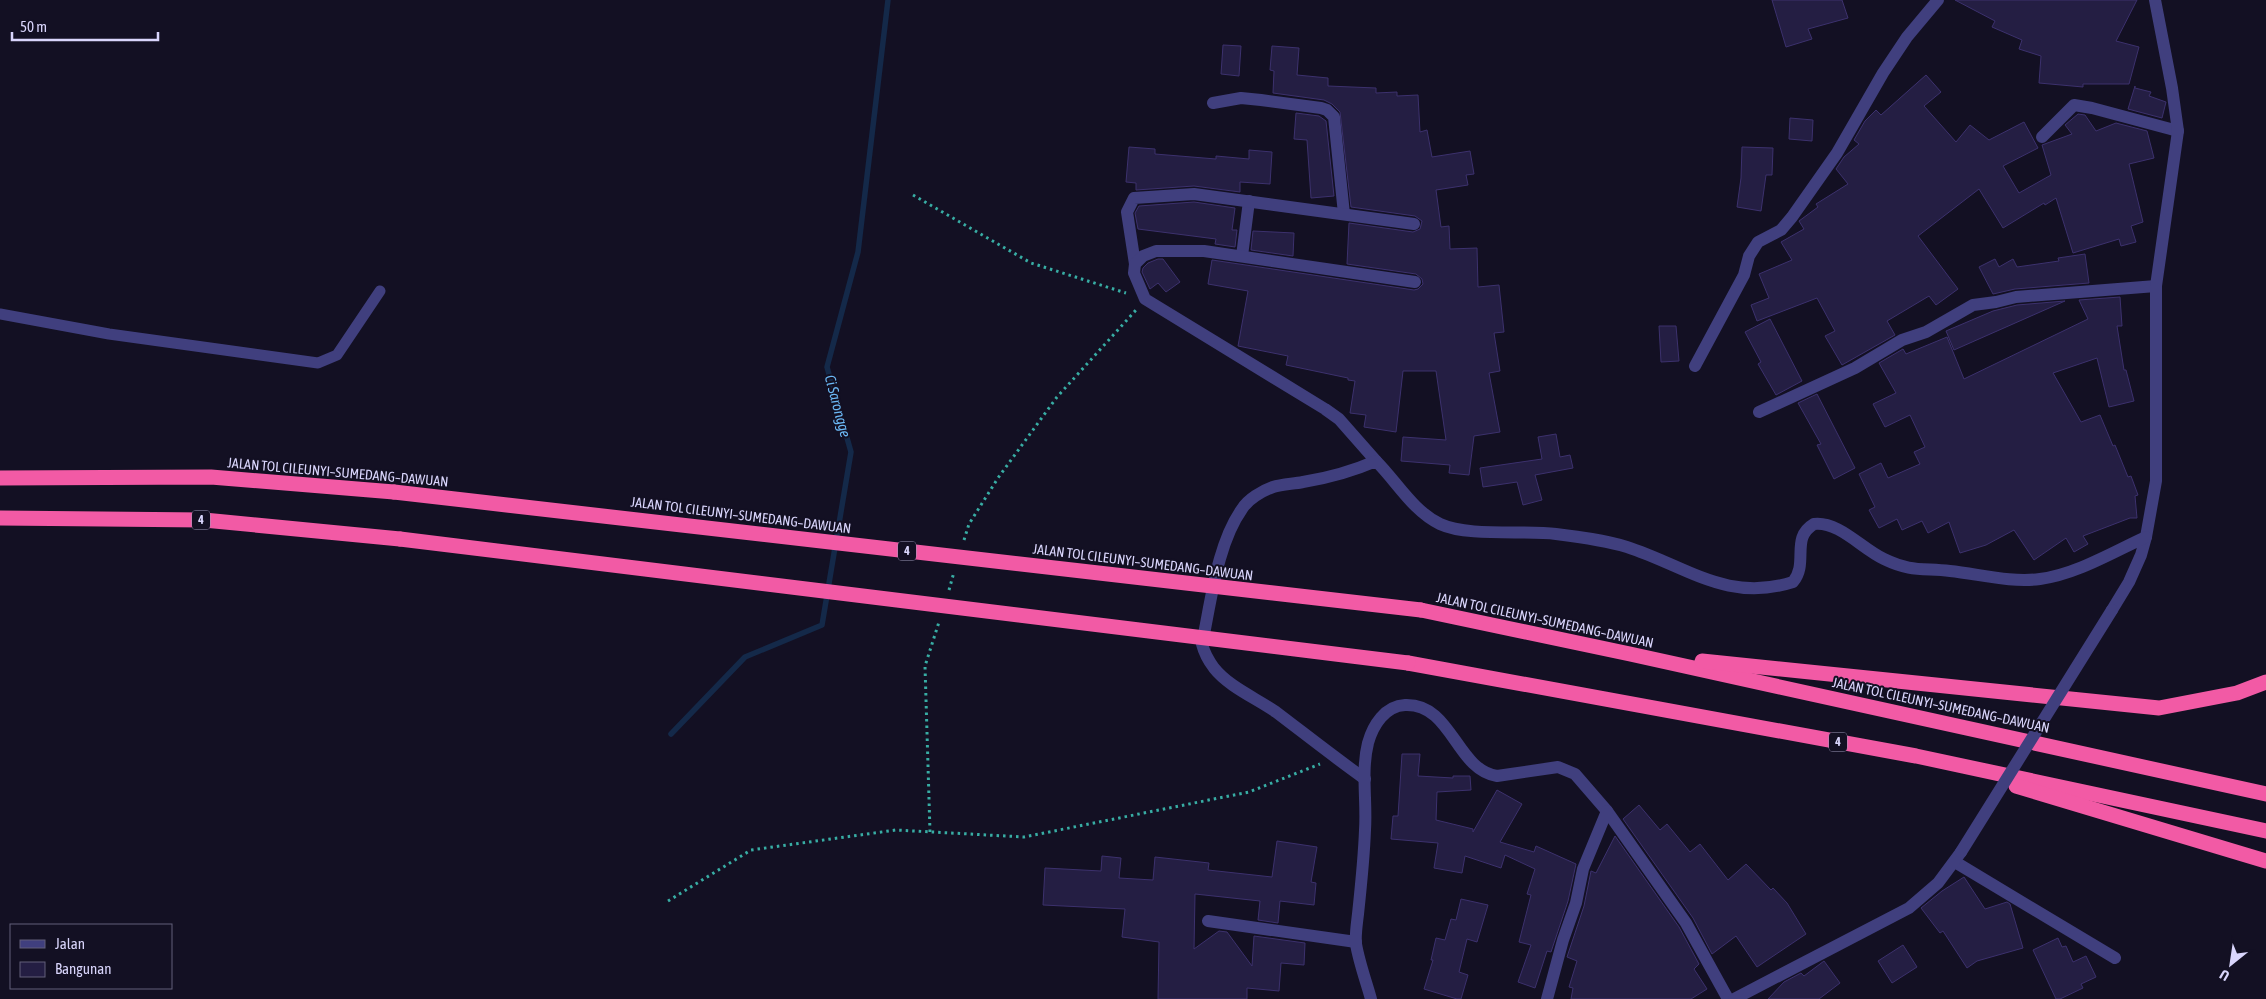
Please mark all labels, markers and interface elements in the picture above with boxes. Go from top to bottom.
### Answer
scale bar [12,10,159,42]
text: 50 m [20,18,47,35]
water label: Ci Sarongge [821,373,855,439]
street label: JALAN TOL CILEUNYI–SUMEDANG–DAWUAN [227,454,449,490]
street label: JALAN TOL CILEUNYI–SUMEDANG–DAWUAN [630,494,852,536]
road number: 4 [192,510,210,530]
street label: JALAN TOL CILEUNYI–SUMEDANG–DAWUAN [1032,541,1254,583]
road number: 4 [898,542,916,560]
street label: JALAN TOL CILEUNYI–SUMEDANG–DAWUAN [1435,589,1655,651]
street label: JALAN TOL CILEUNYI–SUMEDANG–DAWUAN [1831,674,2051,736]
road number: 4 [1829,732,1847,752]
legend [10,924,172,989]
text: Jalan [55,935,85,952]
north arrow [2206,939,2256,989]
text: Bangunan [55,960,112,977]
text: U [2217,966,2232,984]

